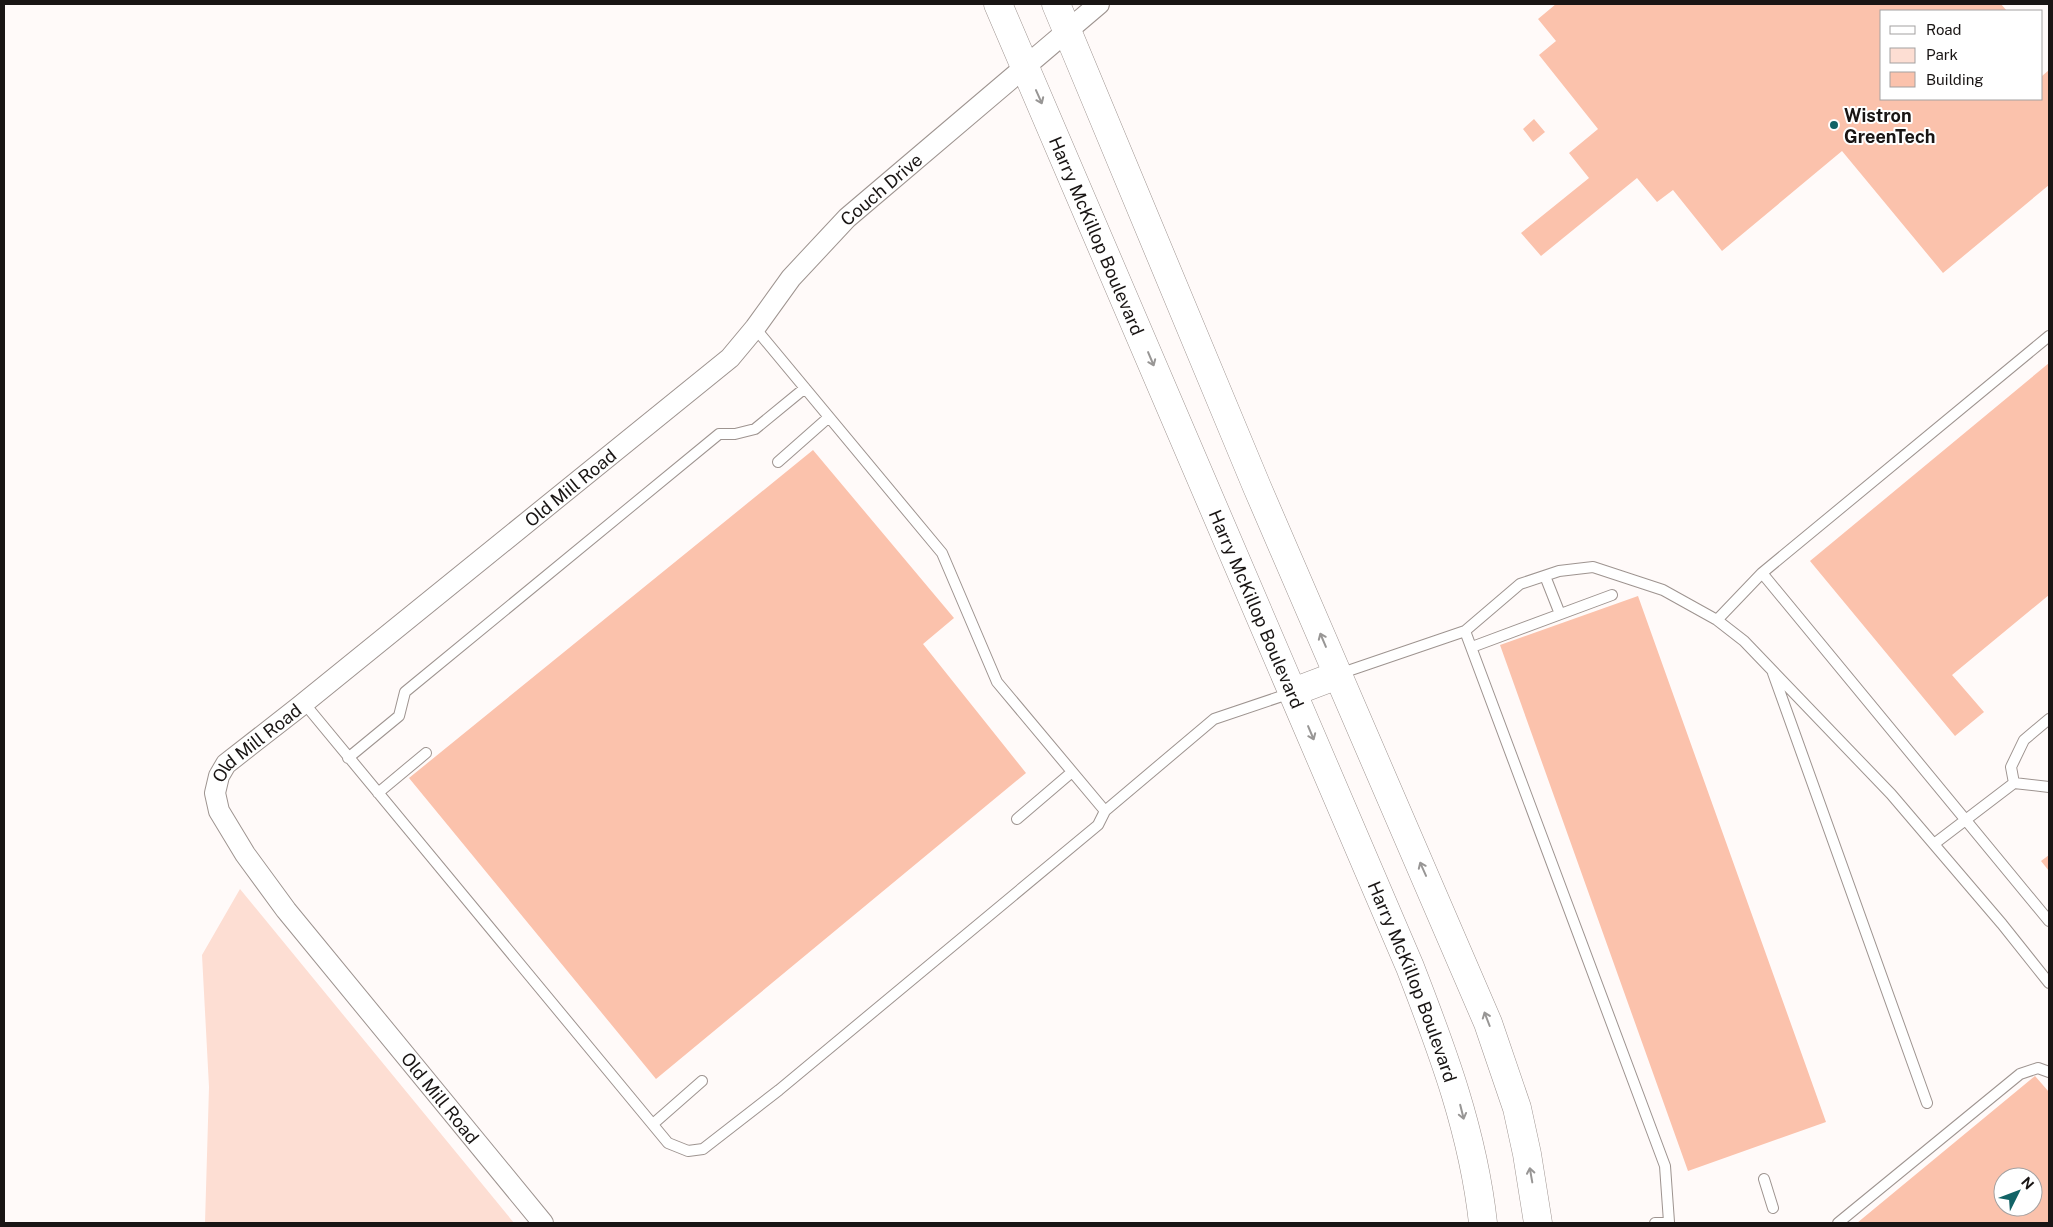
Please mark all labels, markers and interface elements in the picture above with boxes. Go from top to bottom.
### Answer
legend [1880,10,2043,100]
text: Road [1926,21,1962,38]
text: Park [1926,46,1958,63]
text: Building [1926,71,1984,88]
one-way arrow [1034,89,1044,104]
place label: Wistron GreenTech [1844,105,1935,147]
marker: Wistron GreenTech [1828,119,1840,131]
street label: Harry McKillop Boulevard [1045,133,1149,338]
street label: Couch Drive [836,149,926,230]
one-way arrow [1147,350,1156,366]
street label: Old Mill Road [520,444,620,531]
street label: Harry McKillop Boulevard [1205,506,1309,712]
one-way arrow [1318,633,1328,648]
street label: Old Mill Road [207,699,305,786]
one-way arrow [1306,725,1316,740]
one-way arrow [1418,862,1428,877]
street label: Harry McKillop Boulevard [1364,878,1462,1085]
one-way arrow [1482,1012,1491,1027]
street label: Old Mill Road [397,1048,483,1148]
one-way arrow [1458,1103,1467,1119]
one-way arrow [1525,1167,1535,1183]
north arrow [1993,1167,2043,1217]
text: N [2018,1174,2037,1193]

